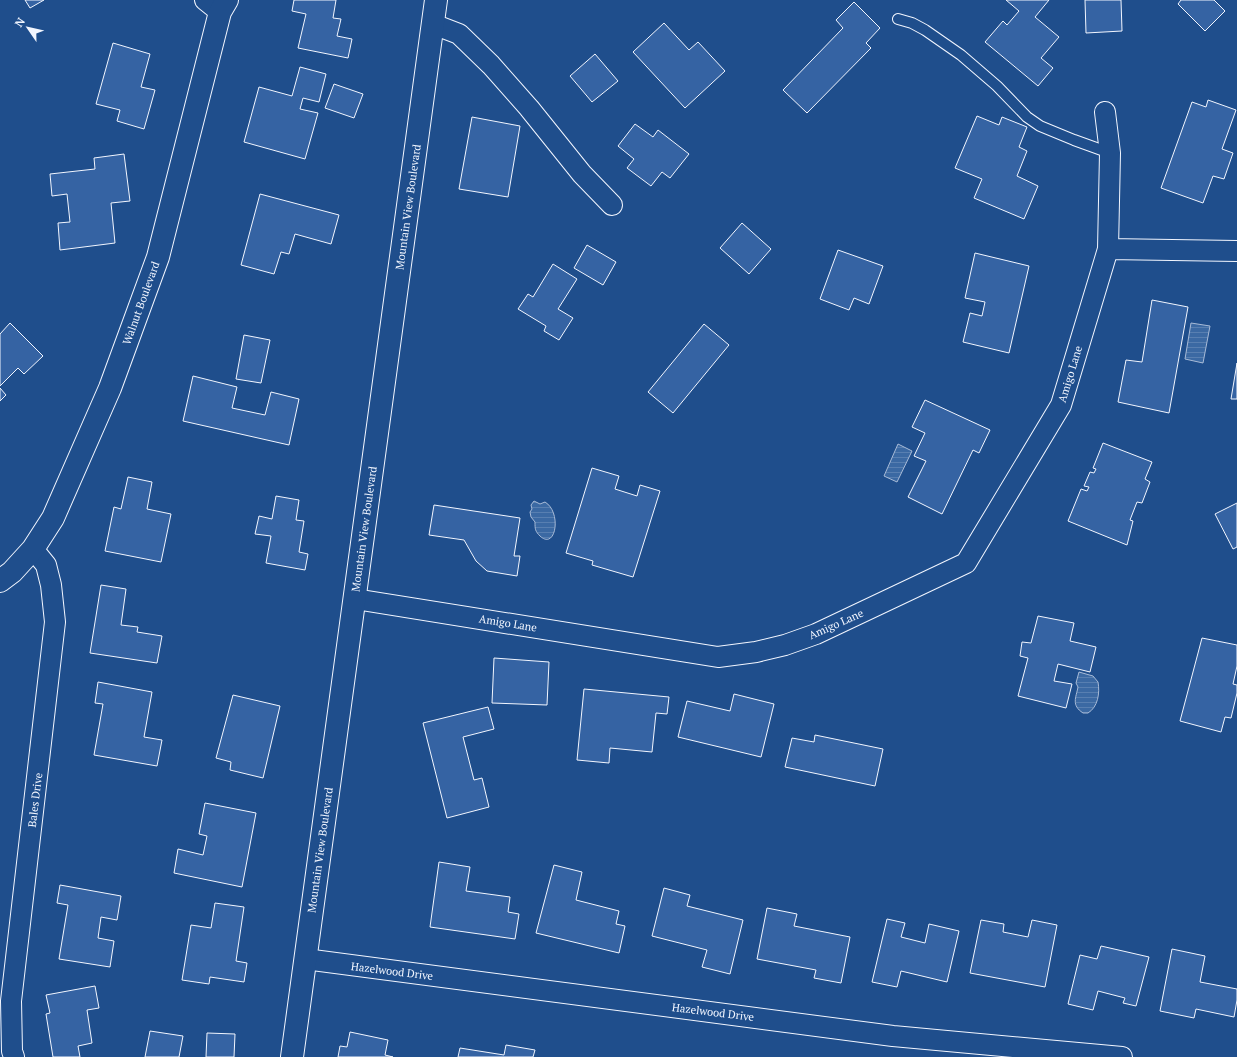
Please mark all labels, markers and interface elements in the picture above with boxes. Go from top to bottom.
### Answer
north arrow [8,8,48,48]
text: N [12,14,28,30]
street label: Mountain View Boulevard [392,143,424,271]
street label: Walnut Boulevard [119,260,163,346]
street label: Amigo Lane [1055,344,1085,404]
street label: Mountain View Boulevard [348,465,380,593]
street label: Amigo Lane [806,606,866,642]
street label: Amigo Lane [478,612,538,635]
street label: Bales Drive [25,771,45,828]
street label: Mountain View Boulevard [304,786,336,914]
street label: Hazelwood Drive [350,959,434,983]
street label: Hazelwood Drive [671,1000,755,1024]

